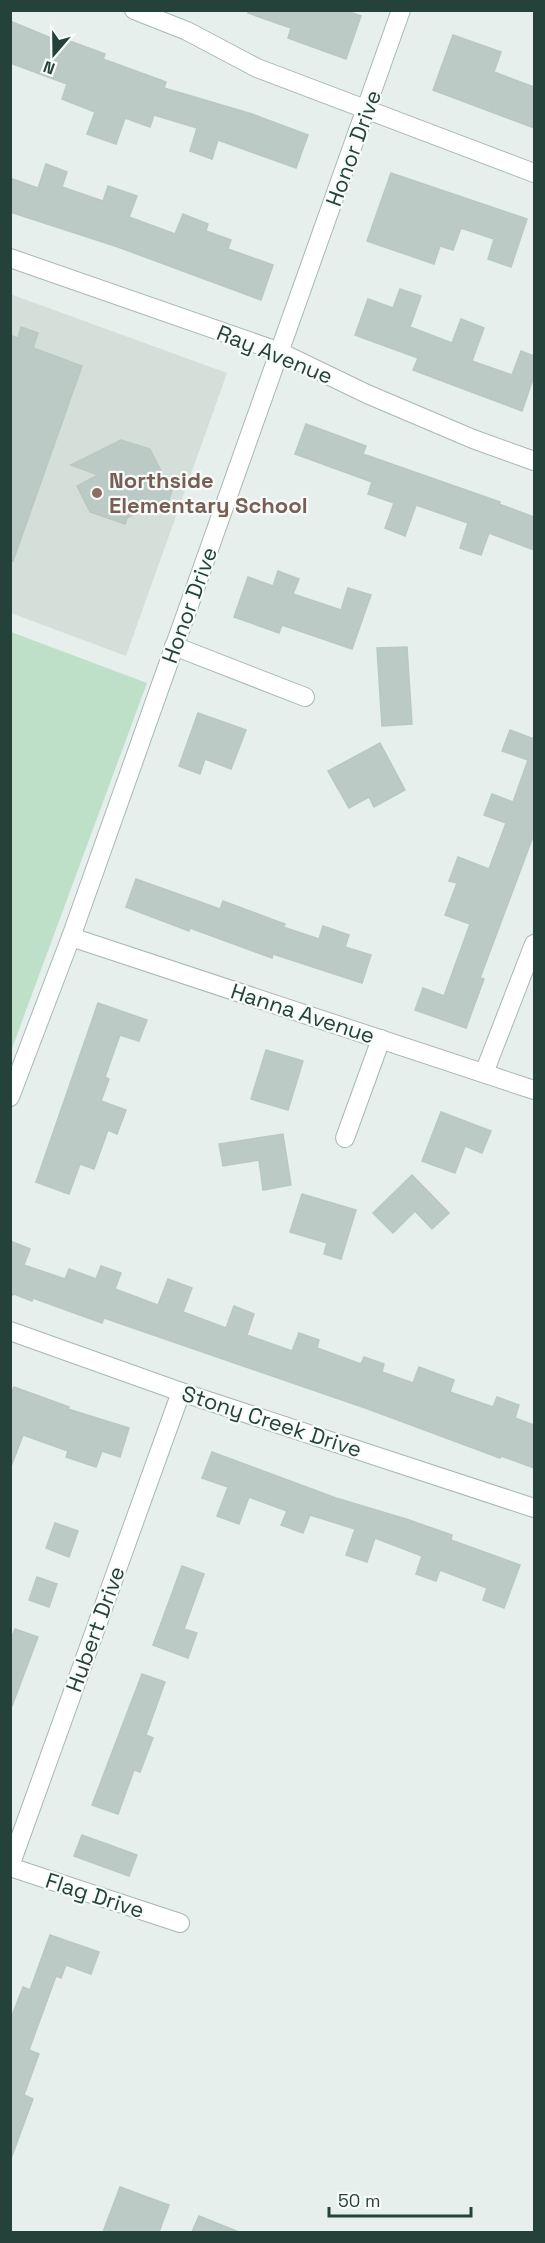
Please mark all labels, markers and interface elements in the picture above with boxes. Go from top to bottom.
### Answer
north arrow [24,24,84,84]
text: N [40,56,58,79]
street label: Honor Drive [319,86,387,210]
street label: Ray Avenue [213,318,337,390]
place label: Northside Elementary School [109,466,308,519]
marker: Northside Elementary School [90,486,104,500]
street label: Honor Drive [155,543,223,667]
street label: Hanna Avenue [227,977,379,1049]
street label: Stony Creek Drive [179,1379,365,1463]
street label: Hubert Drive [59,1562,131,1696]
street label: Flag Drive [42,1866,148,1924]
scale bar [329,2180,472,2218]
text: 50 m [338,2189,380,2212]

